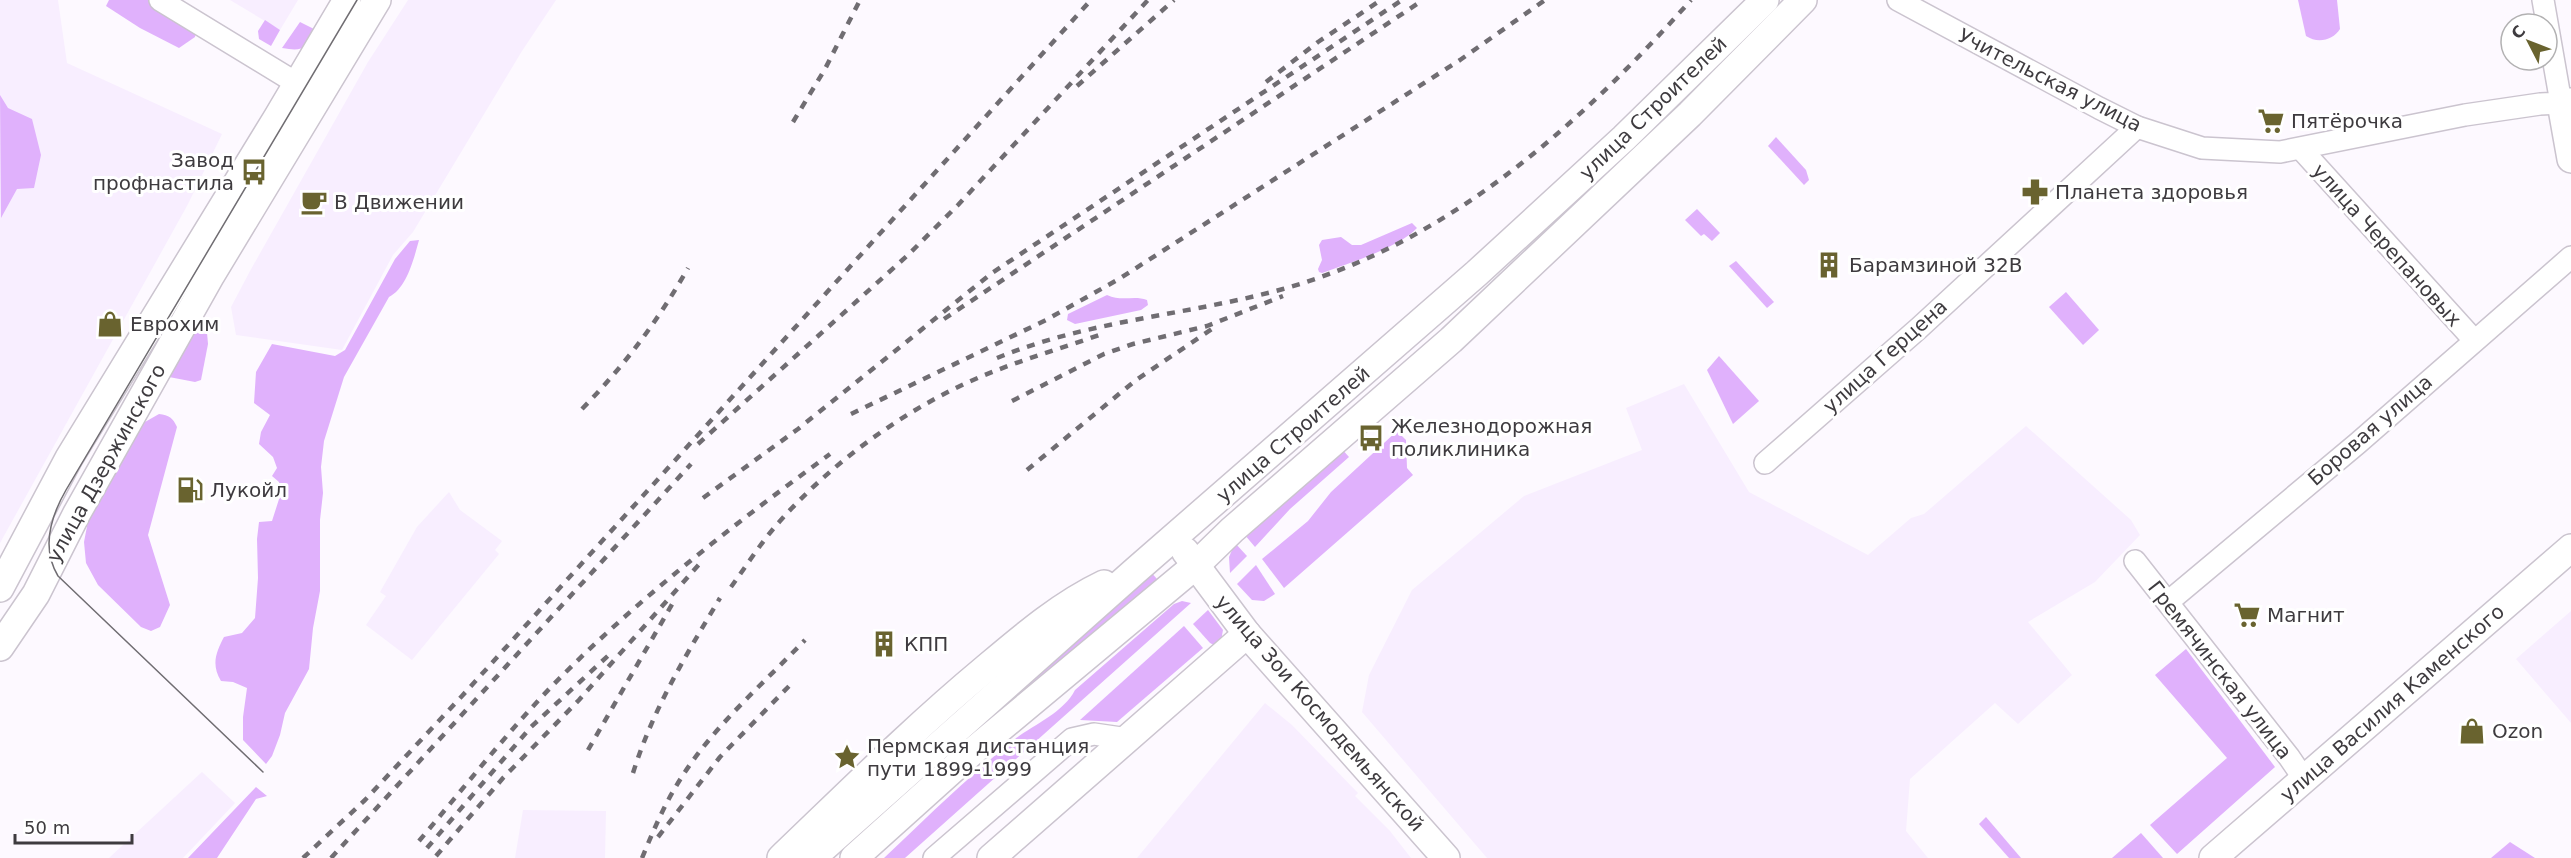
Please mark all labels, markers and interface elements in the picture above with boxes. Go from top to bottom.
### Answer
north arrow [2499,12,2559,72]
text: С [2507,22,2529,43]
street label: Учительская улица [1954,23,2146,137]
street label: улица Строителей [1574,31,1732,185]
supermarket icon: Пятёрочка [2256,106,2286,136]
place label: Пятёрочка [2291,109,2403,133]
place label: Завод профнастила [93,148,234,195]
bus stop icon: Завод профнастила [239,157,269,187]
street label: улица Черепановых [2308,159,2467,332]
pharmacy icon: Планета здоровья [2020,177,2050,207]
place label: Планета здоровья [2055,180,2248,204]
cafe icon: В Движении [299,187,329,217]
place label: В Движении [334,190,464,214]
building icon: Барамзиной 32В [1814,250,1844,280]
place label: Барамзиной 32В [1849,253,2023,277]
street label: улица Герцена [1818,294,1952,418]
shop icon: Еврохим [95,309,125,339]
place label: Еврохим [130,312,219,336]
street label: улица Дзержинского [41,360,171,566]
street label: улица Строителей [1211,361,1375,507]
street label: Боровая улица [2303,370,2437,490]
place label: Железнодорожная поликлиника [1391,414,1592,461]
bus stop icon: Железнодорожная поликлиника [1356,423,1386,453]
fuel station icon: Лукойл [175,475,205,505]
place label: Лукойл [210,478,287,502]
street label: Гремячинская улица [2143,576,2297,764]
street label: улица Зои Космодемьянской [1211,590,1429,836]
street label: улица Василия Каменского [2275,599,2509,807]
supermarket icon: Магнит [2232,600,2262,630]
place label: Магнит [2267,603,2345,627]
building icon: КПП [869,629,899,659]
place label: КПП [904,632,948,656]
shop icon: Ozon [2457,716,2487,746]
place label: Ozon [2492,719,2543,743]
place label: Пермская дистанция пути 1899-1999 [867,734,1089,781]
place icon: Пермская дистанция пути 1899-1999 [832,742,862,772]
scale bar [15,807,132,845]
text: 50 m [24,817,70,838]

